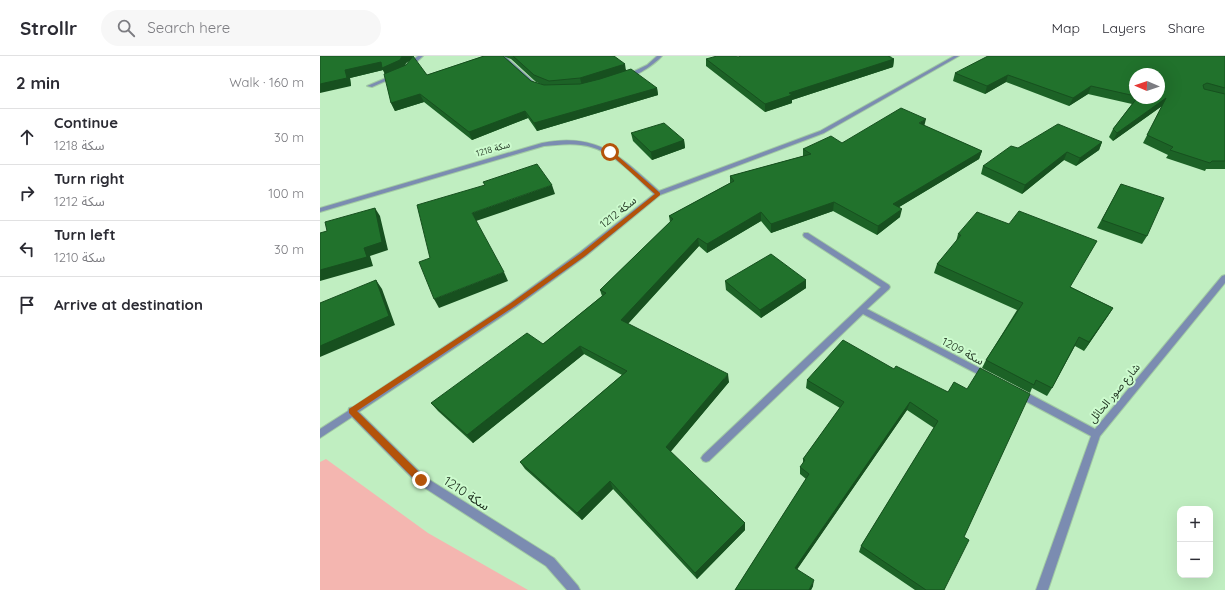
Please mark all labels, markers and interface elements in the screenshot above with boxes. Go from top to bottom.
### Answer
search box [101,10,381,46]
text: Strollr [20,16,77,40]
icon: search [115,17,137,39]
text: Search here [147,18,230,37]
text: Map [1051,19,1080,37]
text: Layers [1102,19,1146,37]
text: Share [1168,19,1205,37]
north arrow [1129,68,1165,104]
text: 2 min [16,72,60,93]
text: Walk · 160 m [229,74,304,90]
text: Continue [54,113,118,132]
icon: ahead [16,126,38,148]
text: 30 m [274,129,304,145]
text: سكة 1218 [54,137,105,153]
street label: سكة 1218 [475,138,511,159]
route start [601,143,619,161]
text: Turn right [54,169,125,188]
icon: right [16,182,38,204]
text: 100 m [268,185,304,201]
text: سكة 1212 [54,193,105,209]
street label: سكة 1212 [597,193,639,231]
text: Turn left [54,225,116,244]
icon: left [16,238,38,260]
text: 30 m [274,241,304,257]
text: سكة 1210 [54,249,105,265]
icon: arrive [16,294,38,316]
text: Arrive at destination [54,295,203,314]
street label: سكة 1209 [940,334,987,368]
street label: شارع صور الحائل [1085,360,1144,426]
route end [412,471,430,489]
street label: سكة 1210 [441,472,493,514]
map controls [1177,506,1213,578]
button: + [1177,506,1213,542]
button: − [1177,542,1213,578]

